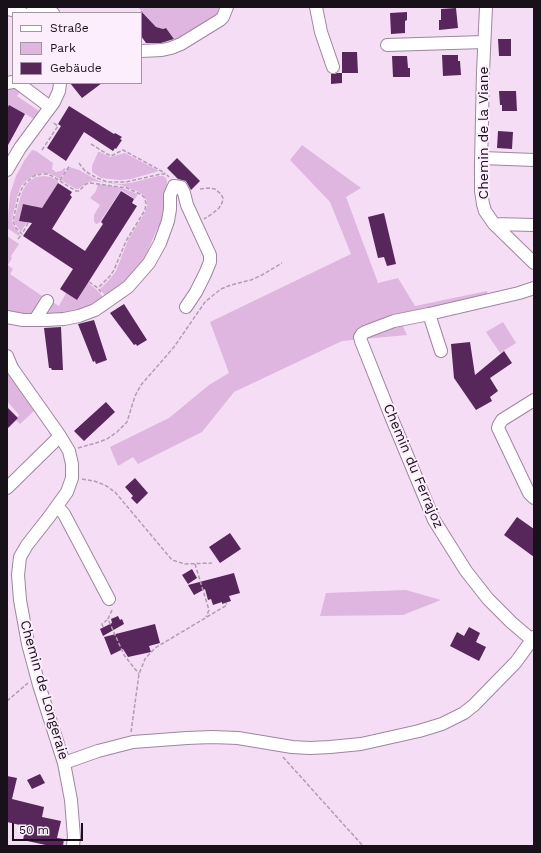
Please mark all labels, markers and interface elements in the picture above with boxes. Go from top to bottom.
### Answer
legend [12,12,142,84]
text: Straße [50,21,89,35]
text: Park [50,41,76,55]
text: Gebäude [50,61,102,75]
street label: Chemin de la Viane [476,67,492,199]
street label: Chemin du Ferrajoz [379,401,447,531]
street label: Chemin de Longeraie [16,618,72,762]
scale bar [14,815,85,841]
text: 50 m [19,823,49,837]

